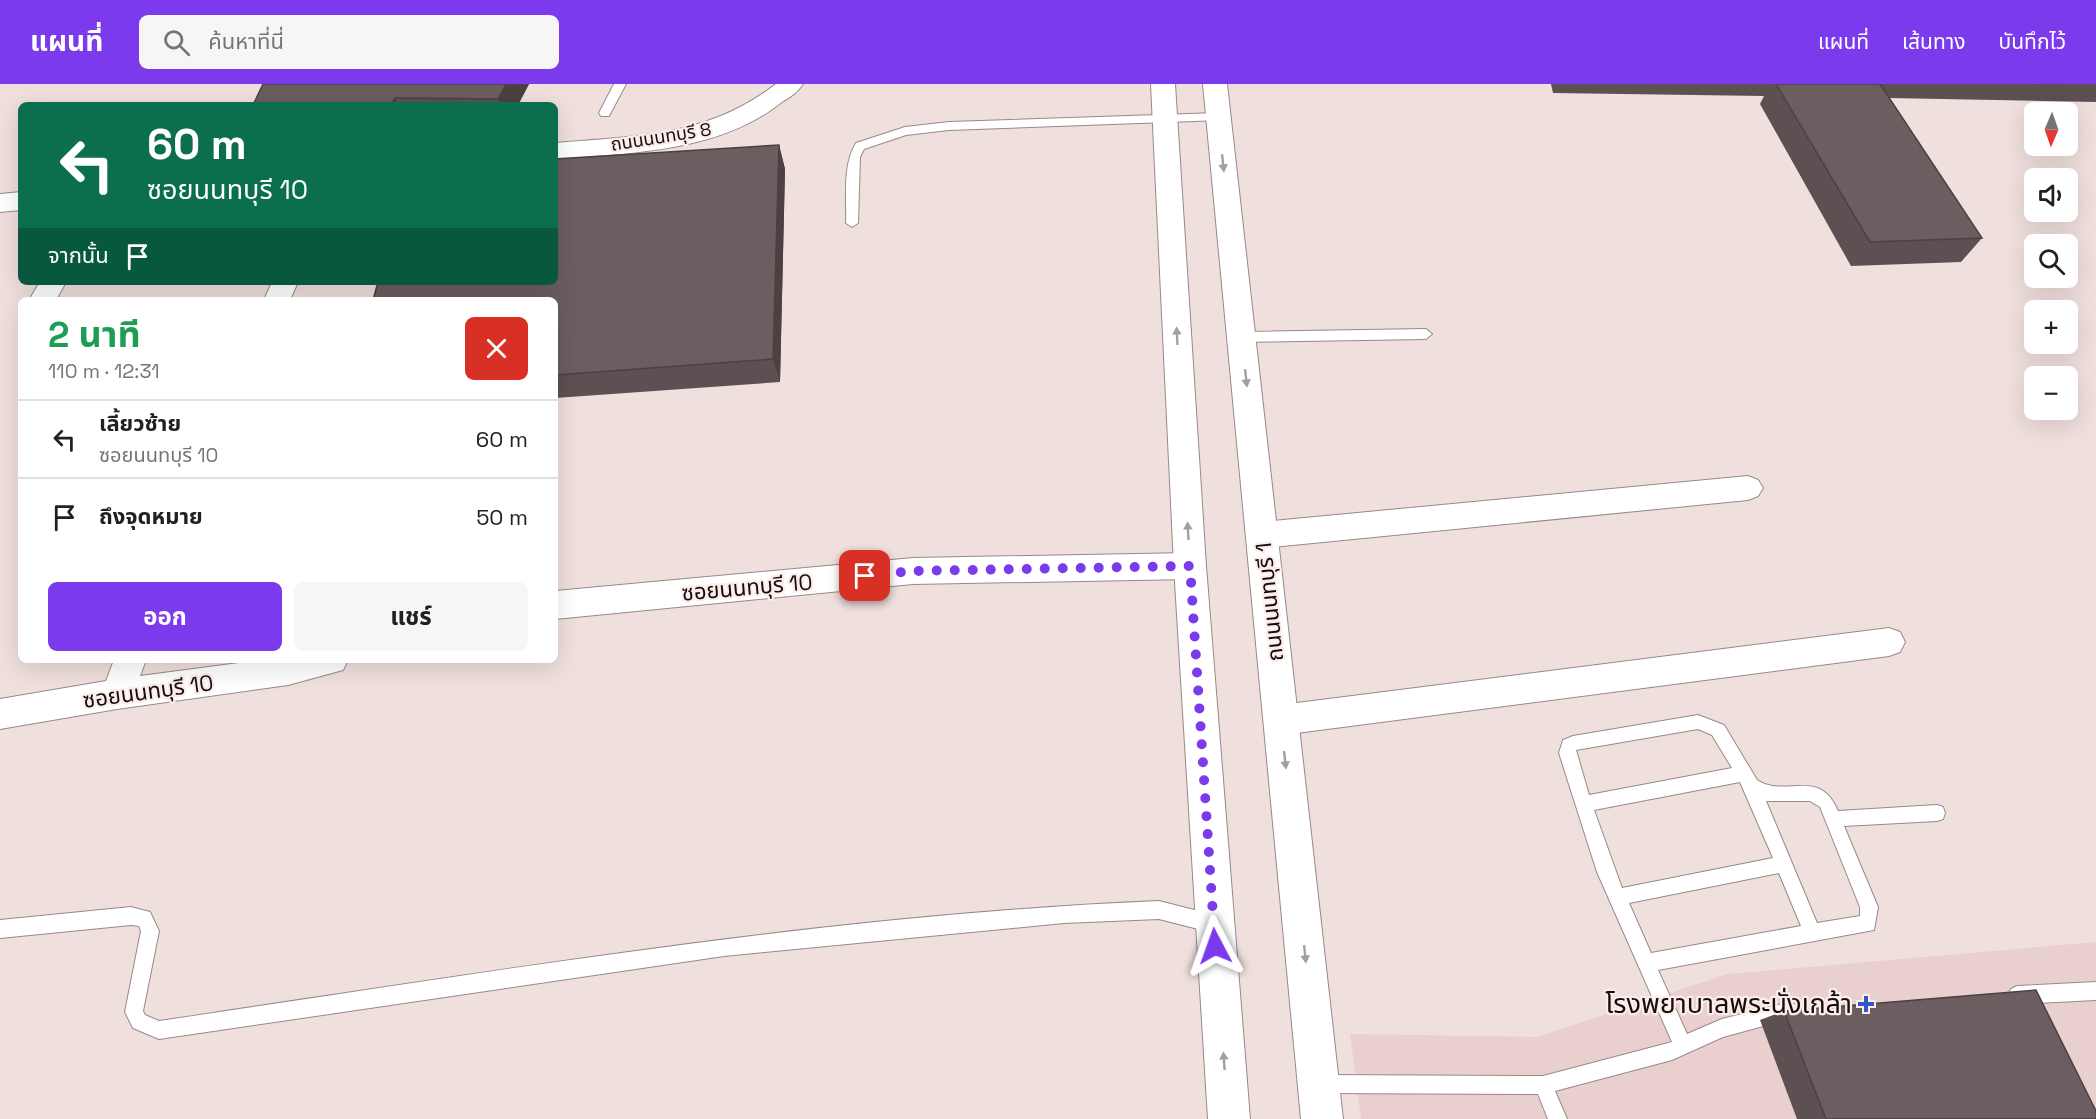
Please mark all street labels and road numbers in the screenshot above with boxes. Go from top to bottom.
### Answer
street label: ถนนนนทบุรี 8 [609,117,713,156]
street label: ถนนนนทบุรี 1 [1249,541,1289,663]
street label: ซอยนนทบุรี 10 [680,567,814,607]
street label: ซอยนนทบุรี 10 [81,668,215,714]

